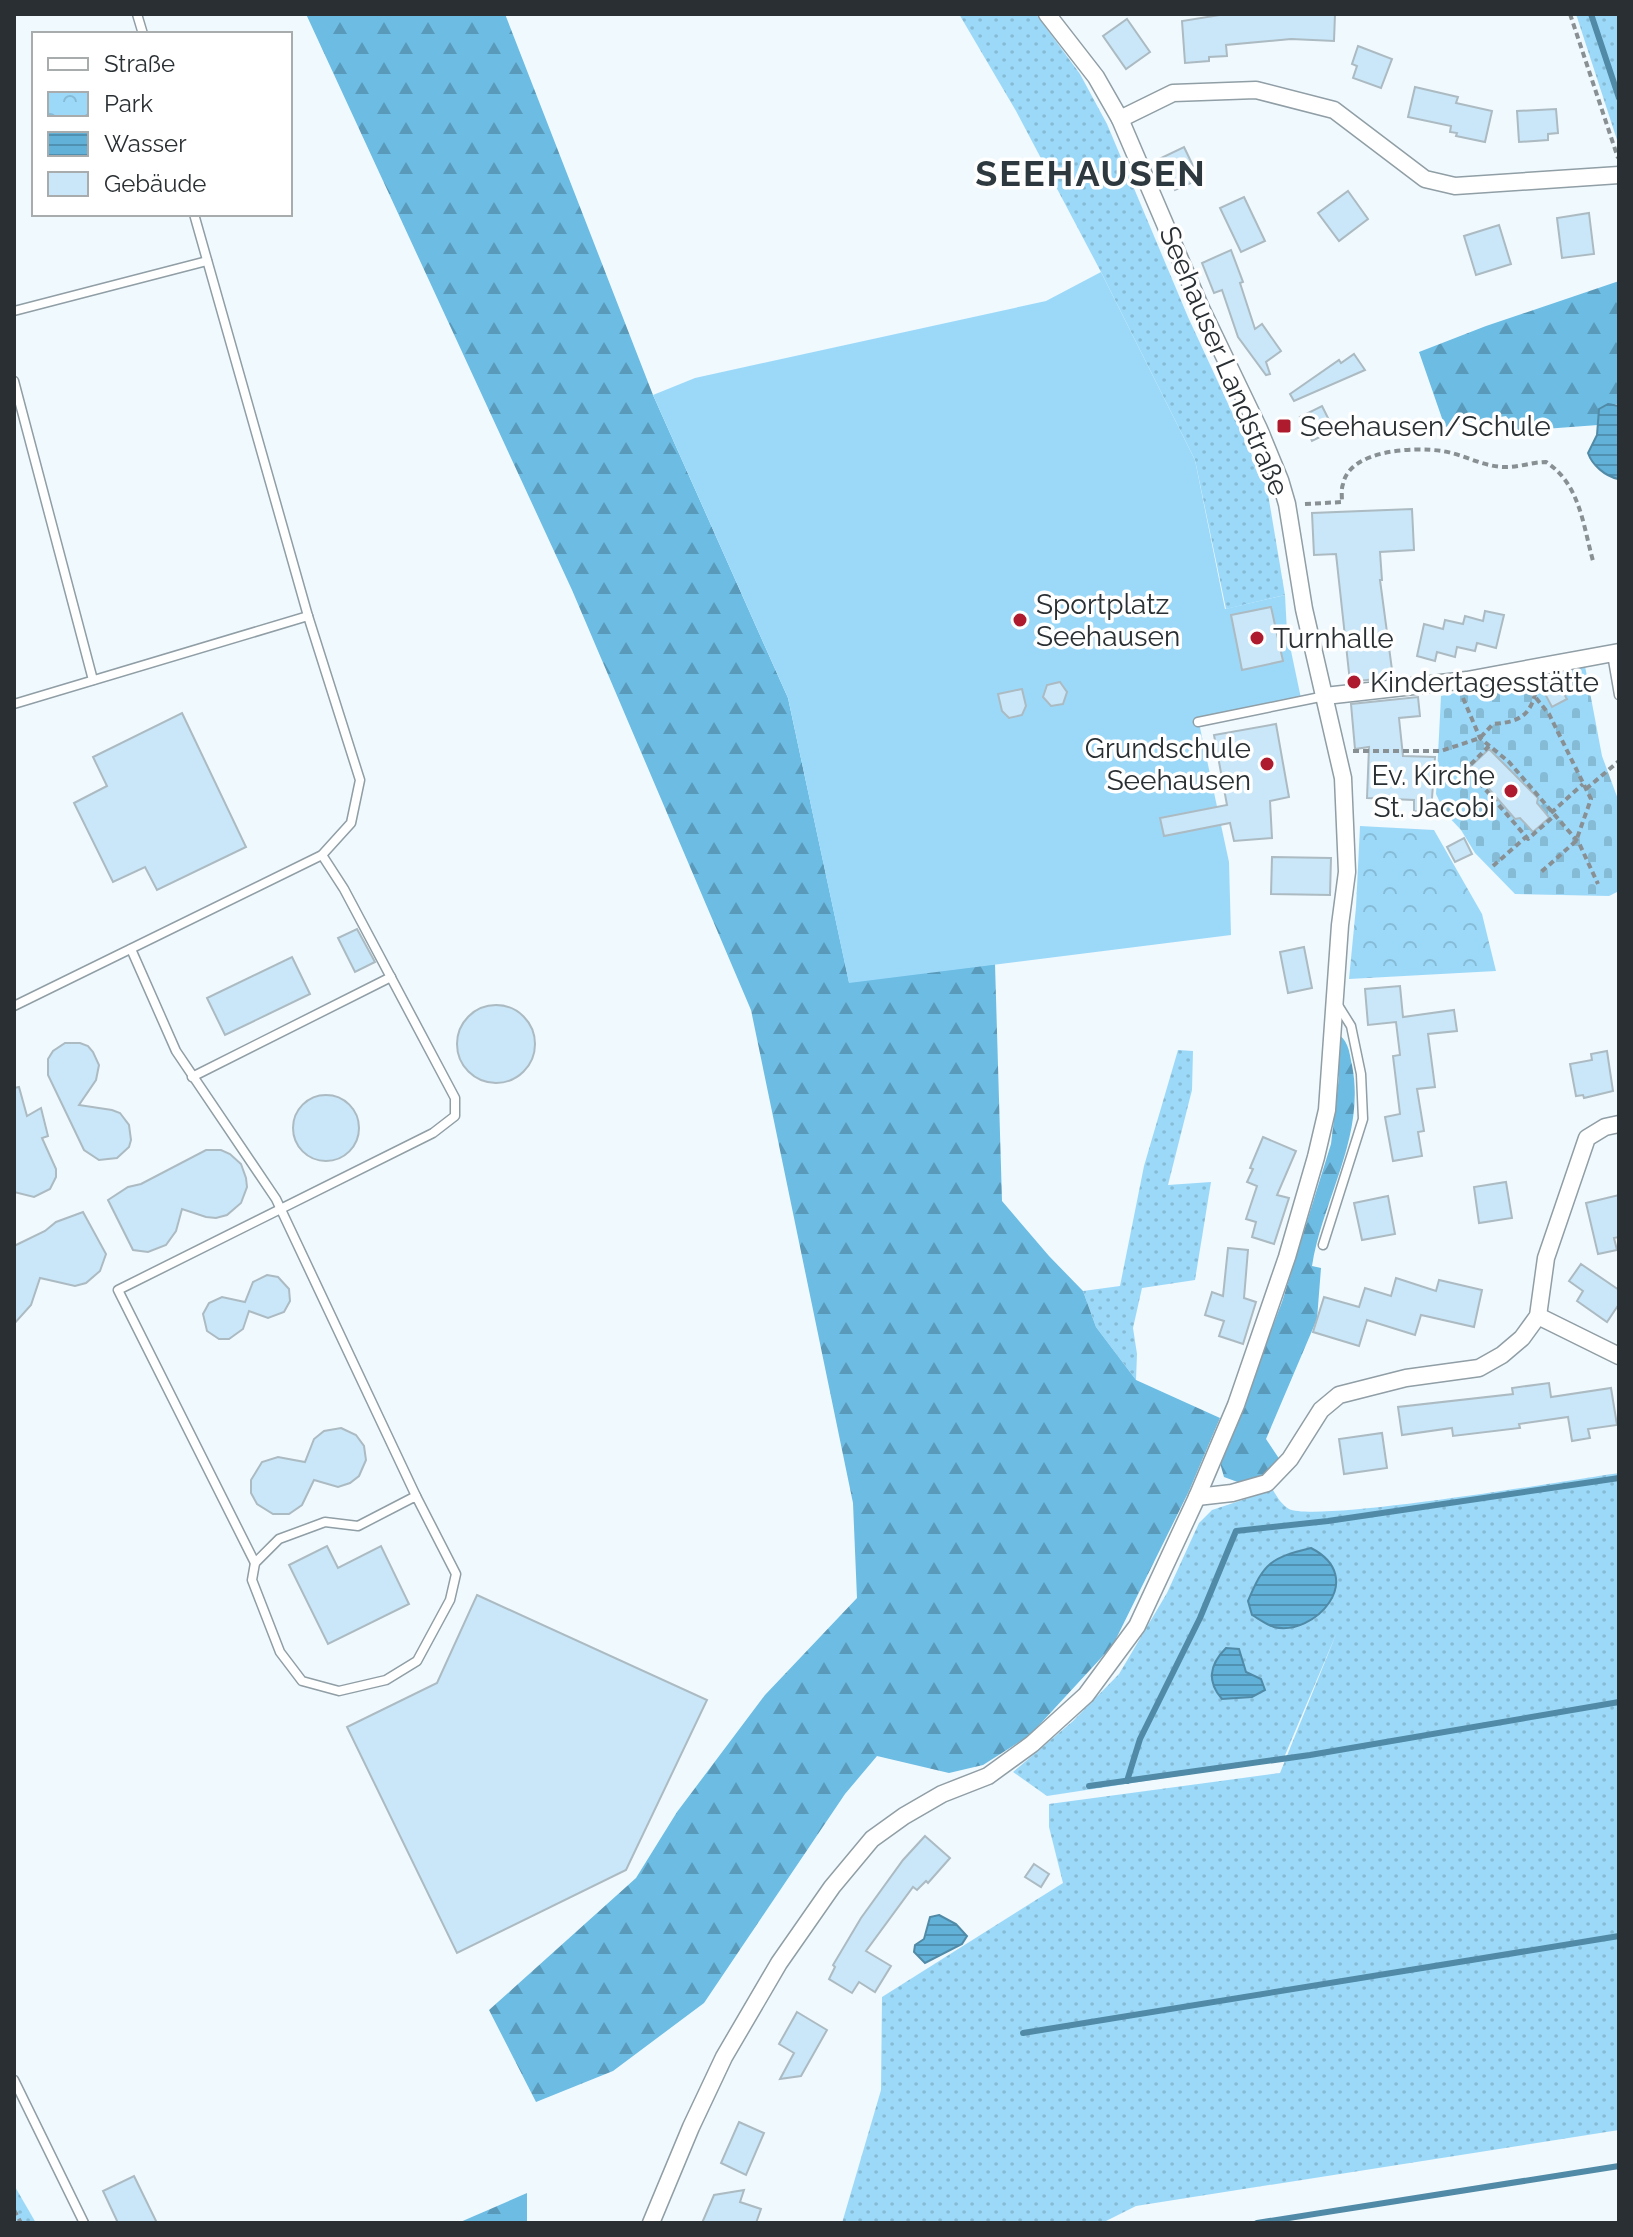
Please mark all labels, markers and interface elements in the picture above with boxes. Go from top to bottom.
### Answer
legend [32,32,292,216]
text: Straße [104,49,175,78]
text: Park [104,89,153,118]
text: Wasser [104,129,187,158]
district label: SEEHAUSEN [975,152,1207,194]
text: Gebäude [104,169,206,198]
street label: Seehauser Landstraße [1152,221,1296,501]
place label: Seehausen/Schule [1300,410,1551,443]
marker: Seehausen/Schule [1275,417,1293,435]
place label: Sportplatz Seehausen [1036,588,1180,653]
marker: Sportplatz Seehausen [1011,611,1029,629]
place label: Turnhalle [1273,622,1394,655]
marker: Turnhalle [1248,629,1266,647]
place label: Kindertagesstätte [1370,666,1599,699]
marker: Kindertagesstätte [1345,673,1363,691]
place label: Grundschule Seehausen [1085,732,1251,797]
marker: Grundschule Seehausen [1258,755,1276,773]
place label: Ev. Kirche St. Jacobi [1371,759,1495,824]
marker: Ev. Kirche St. Jacobi [1502,782,1520,800]

